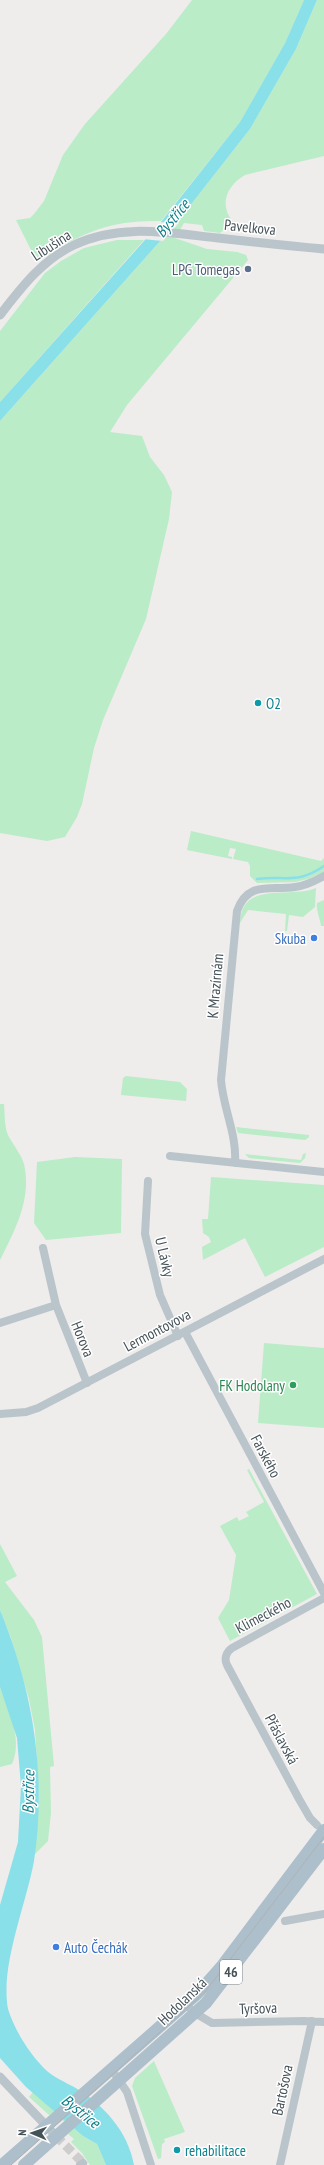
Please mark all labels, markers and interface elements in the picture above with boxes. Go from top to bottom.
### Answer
water label: Bystřice [150,194,194,241]
street label: Pavelkova [223,215,277,239]
street label: Libušina [28,225,74,265]
place label: LPG Tomegas [172,260,240,279]
marker: LPG Tomegas [243,264,253,274]
place label: O2 [266,694,281,713]
marker: O2 [253,698,263,708]
place label: Skuba [275,929,306,948]
marker: Skuba [309,933,319,943]
street label: K Mrazírnám [203,953,227,1019]
street label: U Lávky [151,1235,179,1279]
street label: Lermontovova [120,1304,194,1356]
street label: Horova [67,1318,99,1360]
place label: FK Hodolany [219,1376,285,1395]
marker: FK Hodolany [288,1380,298,1390]
street label: Farského [247,1431,285,1481]
street label: Klimeckého [232,1592,294,1638]
street label: Přáslavská [261,1711,303,1767]
water label: Bystřice [18,1769,38,1814]
place label: Auto Čechák [64,1938,128,1957]
marker: Auto Čechák [51,1942,61,1952]
road number: 46 [220,1960,242,1984]
street label: Hodolanská [154,1973,210,2029]
street label: Tyršova [239,1998,277,2018]
street label: Bartošova [267,2063,297,2117]
water label: Bystřice [58,2090,105,2133]
north arrow [12,2113,52,2153]
text: N [15,2129,29,2136]
place label: rehabilitace [185,2141,246,2160]
marker: rehabilitace [172,2145,182,2155]

